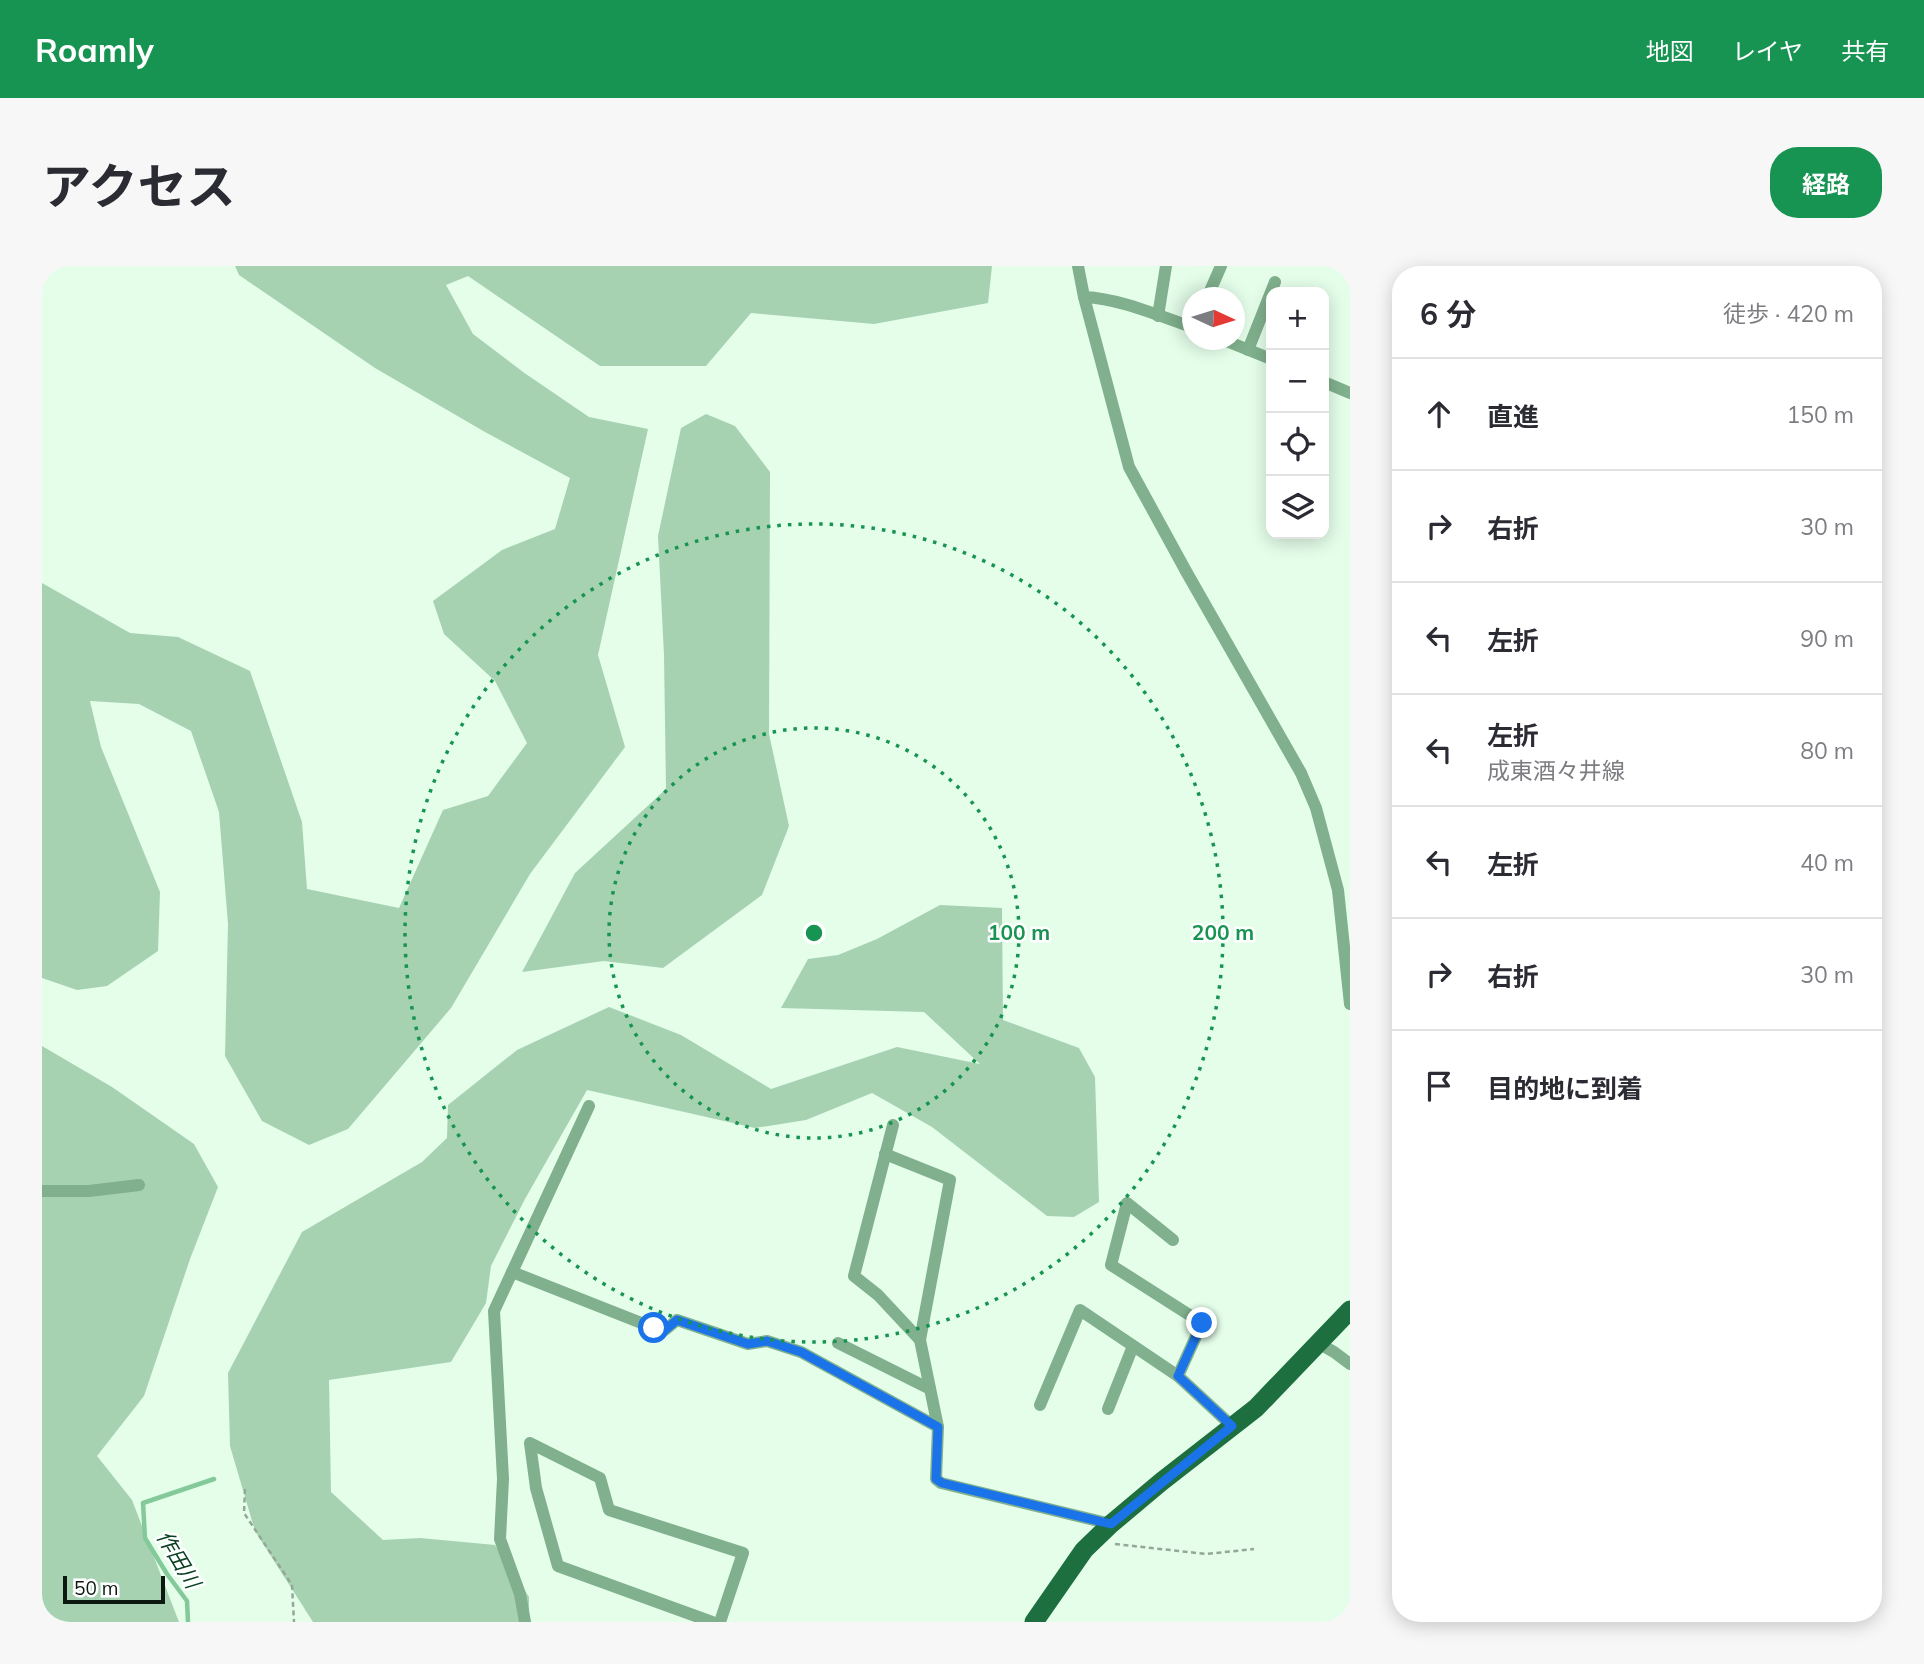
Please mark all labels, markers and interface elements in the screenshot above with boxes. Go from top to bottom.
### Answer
text: Roamly [35,29,154,70]
text: 地図 [1646,36,1694,66]
text: レイヤ [1732,36,1803,66]
text: 共有 [1841,36,1889,66]
button: 経路 [1770,147,1882,218]
text: アクセス [42,155,236,216]
north arrow [1182,287,1245,350]
map controls [1266,287,1329,539]
button: + [1266,287,1329,350]
text: 6 分 [1420,295,1476,333]
text: 徒歩 · 420 m [1723,299,1854,328]
button: − [1266,350,1329,413]
icon: ahead [1420,395,1458,433]
text: 直進 [1487,400,1539,433]
text: 150 m [1786,400,1854,429]
button: locate [1266,413,1329,476]
button: layers [1266,476,1329,539]
icon: right [1420,507,1458,545]
text: 右折 [1487,512,1539,545]
text: 30 m [1800,512,1854,541]
icon: left [1420,619,1458,657]
text: 左折 [1487,624,1539,657]
text: 90 m [1800,624,1854,653]
text: 左折 [1487,719,1539,752]
icon: left [1420,731,1458,769]
text: 80 m [1800,736,1854,765]
text: 成東酒々井線 [1487,756,1625,785]
icon: left [1420,843,1458,881]
text: 左折 [1487,848,1539,881]
text: 40 m [1800,848,1854,877]
text: 100 m [988,919,1050,945]
text: 200 m [1192,919,1254,945]
centre of rings [802,921,826,945]
icon: right [1420,955,1458,993]
text: 右折 [1487,960,1539,993]
text: 30 m [1800,960,1854,989]
icon: arrive [1420,1067,1458,1105]
text: 目的地に到着 [1487,1072,1643,1105]
route end [1186,1307,1217,1338]
route start [638,1312,669,1343]
water label: 作田川 [152,1525,207,1594]
scale bar [63,1573,164,1605]
text: 50 m [74,1576,118,1600]

